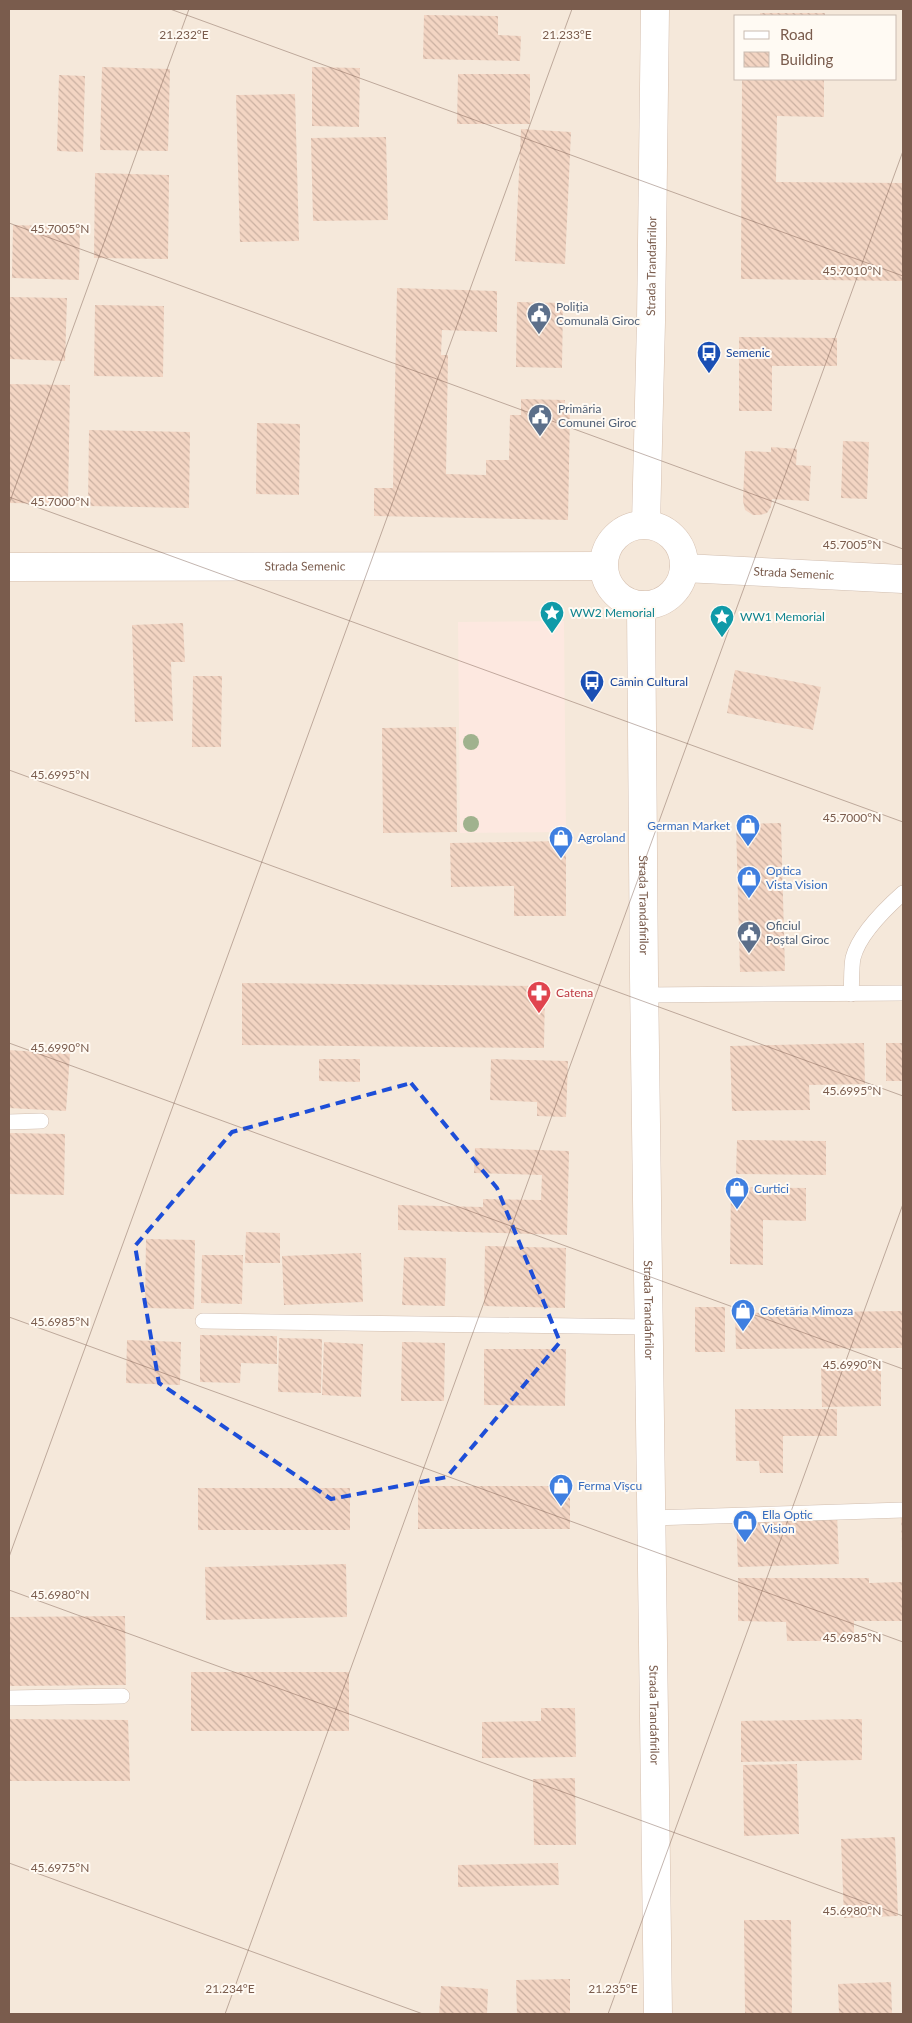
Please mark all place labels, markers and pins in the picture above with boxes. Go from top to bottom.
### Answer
place label: Poliția Comunală Giroc [556,299,640,328]
public building icon: Poliția Comunală Giroc [526,301,552,335]
bus stop icon: Semenic [696,340,722,374]
place label: Semenic [726,345,771,360]
place label: Primăria Comunei Giroc [558,401,637,430]
public building icon: Primăria Comunei Giroc [527,403,553,437]
place icon: WW2 Memorial [539,600,565,634]
place icon: WW1 Memorial [709,604,735,638]
place label: WW2 Memorial [570,605,655,620]
place label: WW1 Memorial [740,609,825,624]
bus stop icon: Cămin Cultural [579,669,605,703]
place label: Cămin Cultural [610,674,688,689]
shop icon: German Market [735,813,761,847]
place label: German Market [647,818,731,833]
shop icon: Agroland [548,825,574,859]
place label: Agroland [578,830,626,845]
place label: Optica Vista Vision [766,863,828,892]
shop icon: Optica Vista Vision [736,865,762,899]
place label: Oficiul Poștal Giroc [766,918,830,947]
public building icon: Oficiul Poștal Giroc [736,920,762,954]
pharmacy icon: Catena [526,980,552,1014]
place label: Catena [556,985,593,1000]
shop icon: Curtici [724,1176,750,1210]
place label: Curtici [754,1181,789,1196]
shop icon: Cofetăria Mimoza [730,1298,756,1332]
place label: Cofetăria Mimoza [760,1303,853,1318]
shop icon: Ferma Vîșcu [548,1473,574,1507]
place label: Ferma Vîșcu [578,1478,642,1493]
place label: Ella Optic Vision [762,1507,813,1536]
shop icon: Ella Optic Vision [732,1509,758,1543]

